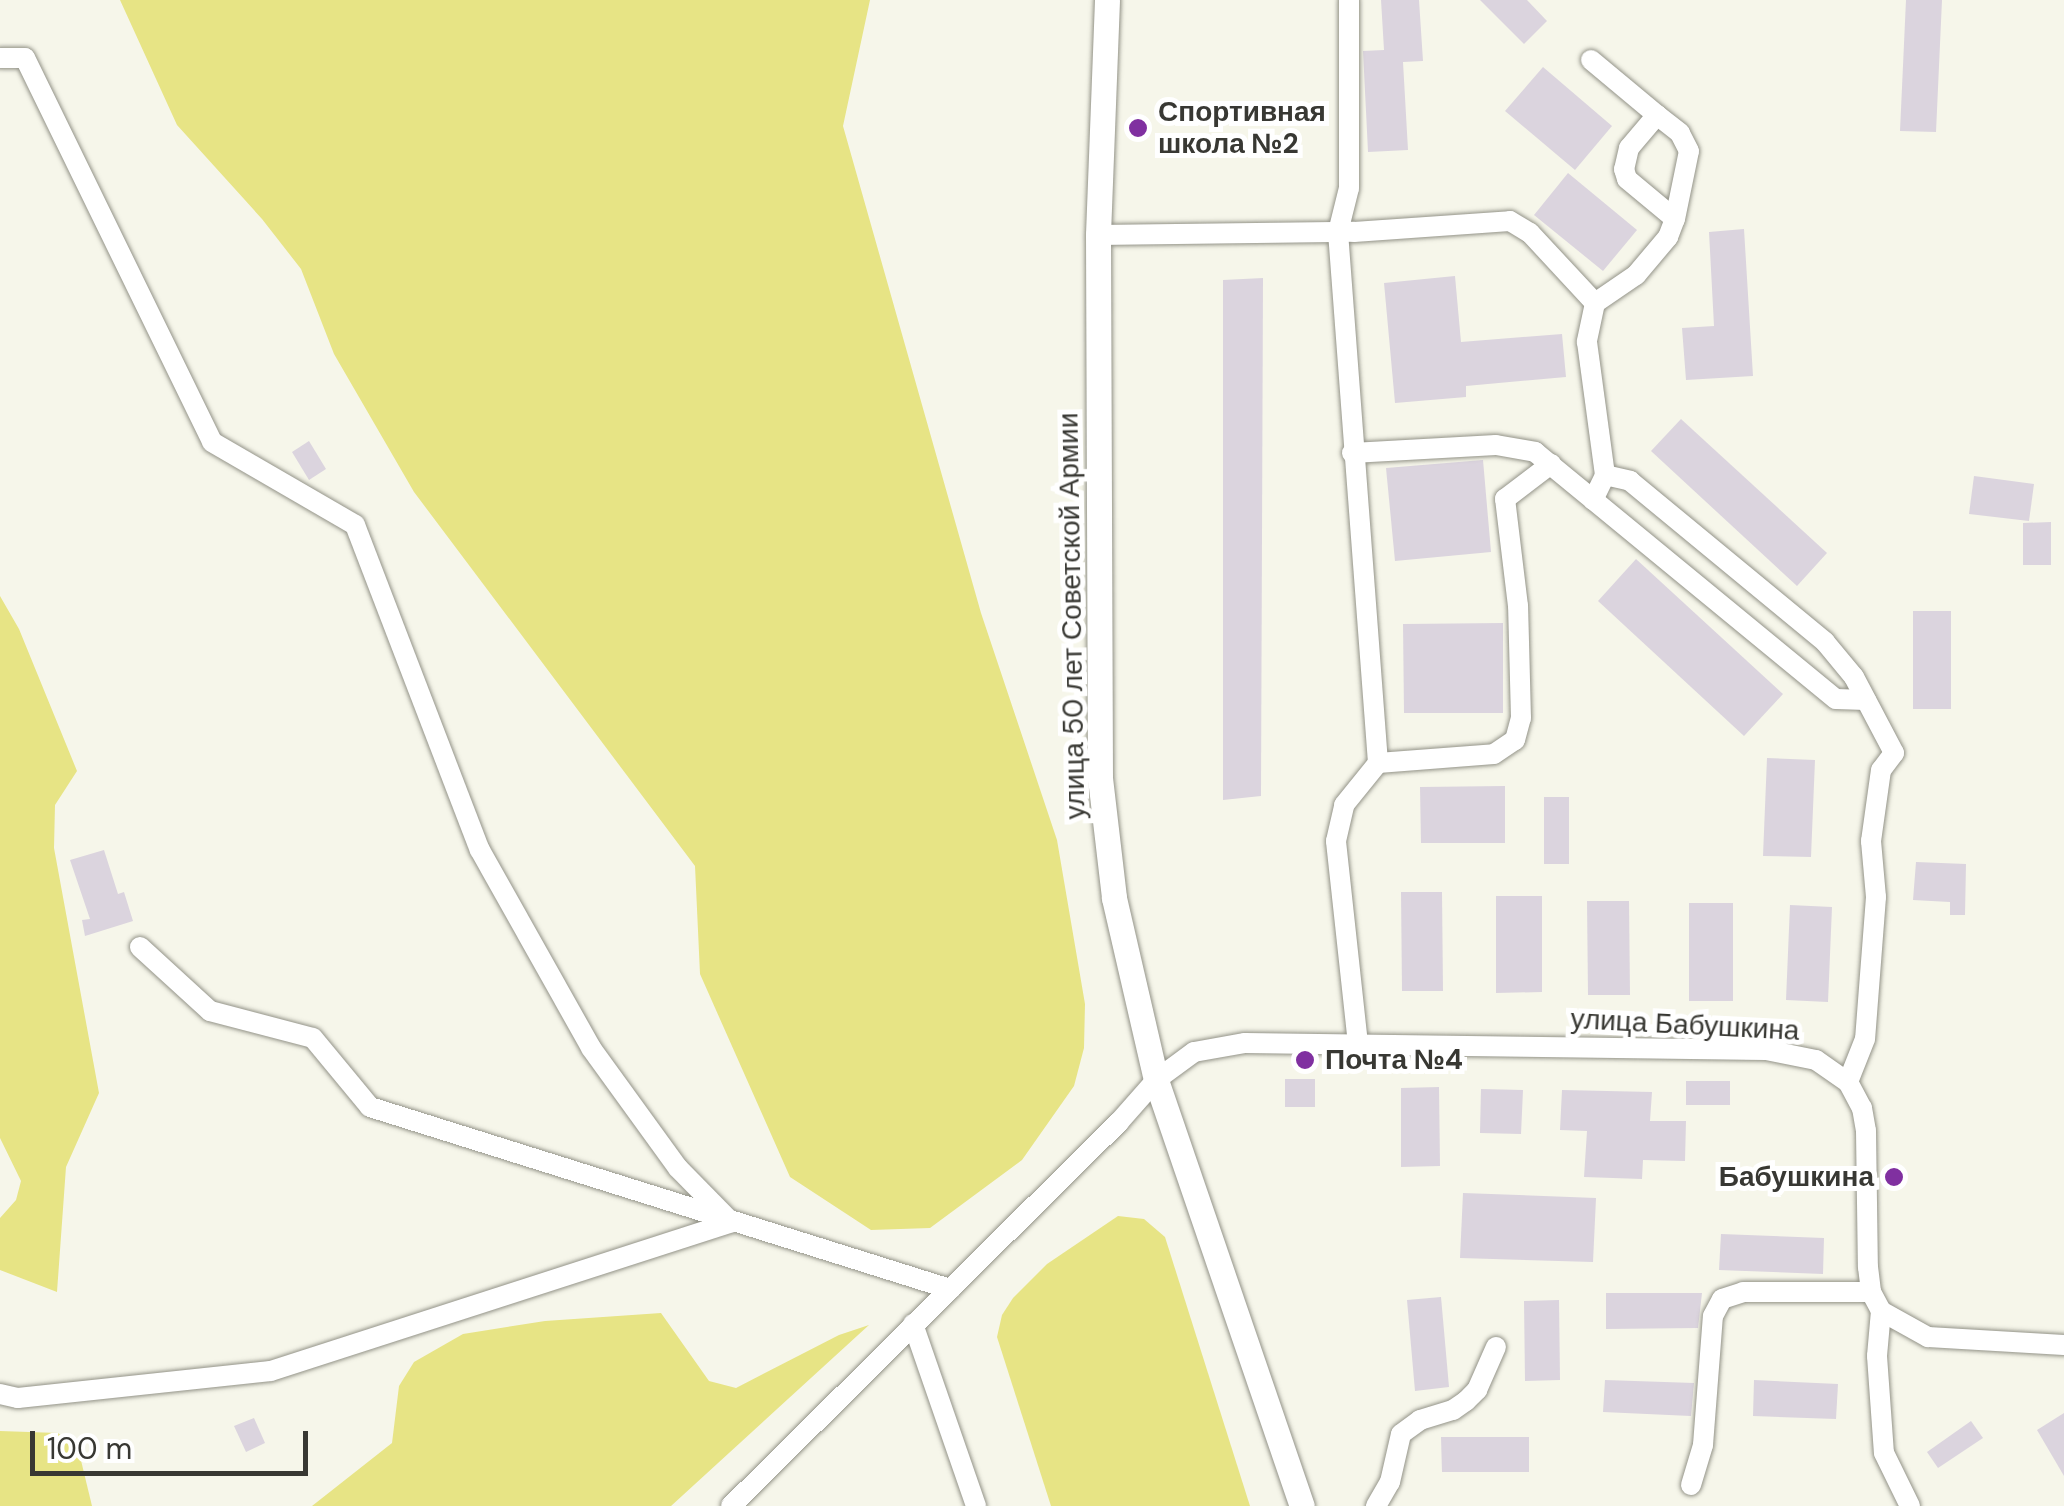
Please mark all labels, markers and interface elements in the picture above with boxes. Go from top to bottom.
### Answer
place label: Спортивная школа №2 [1158,95,1326,161]
marker: Спортивная школа №2 [1127,117,1149,139]
street label: улица 50 лет Советской Армии [1052,412,1092,820]
street label: улица Бабушкина [1570,1002,1800,1048]
place label: Почта №4 [1325,1043,1463,1077]
marker: Почта №4 [1294,1049,1316,1071]
place label: Бабушкина [1719,1160,1874,1194]
marker: Бабушкина [1883,1166,1905,1188]
scale bar [35,1411,312,1473]
text: 100 m [47,1429,132,1468]

